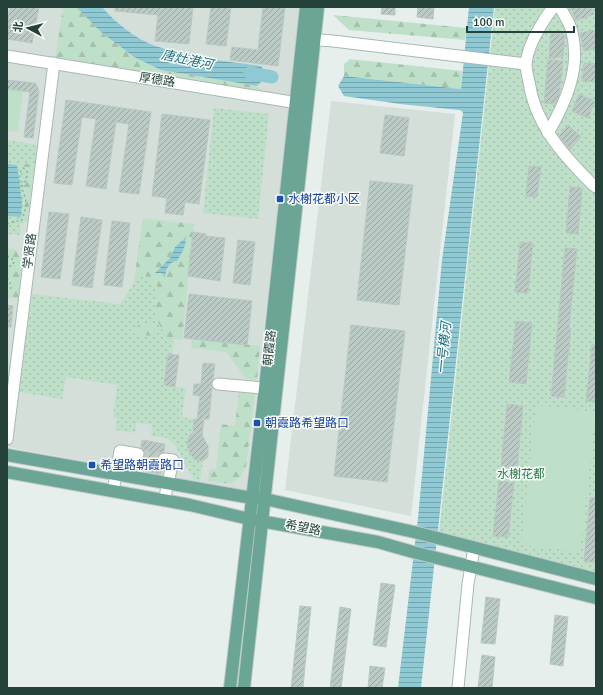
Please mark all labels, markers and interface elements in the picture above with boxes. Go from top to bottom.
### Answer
north arrow [8,8,48,48]
scale bar [467,8,574,34]
text: 100 m [473,15,505,30]
text: 北 [11,21,26,33]
water label: 唐灶港河 [160,47,217,74]
street label: 厚德路 [138,70,176,90]
place label: 水榭花都小区 [288,192,360,207]
marker: 水榭花都小区 [275,194,285,204]
street label: 学贤路 [20,232,40,270]
water label: 一号横河 [433,318,455,375]
street label: 朝霞路 [261,329,279,367]
place label: 朝霞路希望路口 [265,416,349,431]
marker: 朝霞路希望路口 [252,418,262,428]
place label: 希望路朝霞路口 [100,458,184,473]
marker: 希望路朝霞路口 [87,460,97,470]
park label: 水榭花都 [497,467,545,482]
street label: 希望路 [284,517,322,539]

